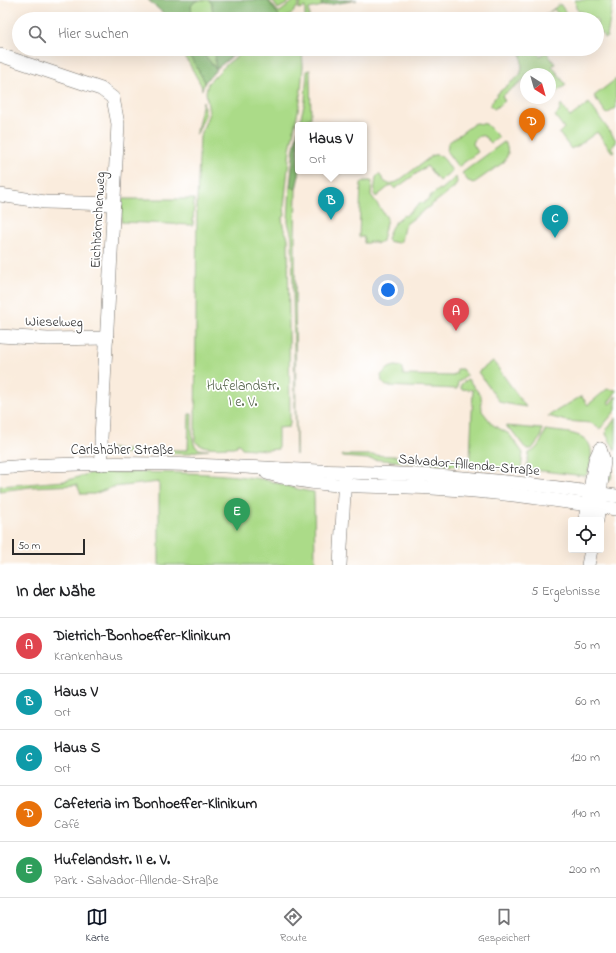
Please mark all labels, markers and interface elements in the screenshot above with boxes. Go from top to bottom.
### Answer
search box [12,12,604,56]
icon: search [26,23,48,45]
text: Hier suchen [58,23,129,45]
north arrow [520,68,556,104]
pin: D [519,108,545,141]
popup [295,122,367,174]
text: Haus V [309,128,353,150]
text: Ort [309,150,326,169]
street label: Eichhörnchenweg [85,171,113,269]
pin: B [318,187,344,220]
pin: C [542,205,568,238]
your location [378,280,398,300]
pin: A [443,298,469,331]
street label: Wieselweg [25,311,83,335]
park label: Hufelandstr. I e. V. [207,376,279,413]
street label: Carlshöher Straße [71,440,174,461]
street label: Salvador-Allende-Straße [397,449,541,482]
pin: E [224,498,250,531]
map controls [568,517,604,553]
button: locate [568,517,604,553]
scale bar [12,537,85,556]
text: 50 m [18,538,40,554]
text: In der Nähe [16,579,95,604]
text: 5 Ergebnisse [531,582,600,601]
text: Dietrich-Bonhoeffer-Klinikum [54,625,230,647]
text: A [25,636,33,655]
text: 50 m [574,636,600,655]
text: Krankenhaus [54,647,123,666]
text: Haus V [54,681,98,703]
text: B [25,692,33,711]
text: 60 m [575,692,600,711]
text: Ort [54,703,71,722]
text: Haus S [54,737,100,759]
text: C [25,748,33,767]
text: 120 m [570,748,600,767]
text: Ort [54,759,71,778]
text: Cafeteria im Bonhoeffer-Klinikum [54,793,257,815]
text: D [24,804,34,823]
text: 140 m [572,804,600,823]
text: Café [54,815,79,834]
text: Hufelandstr. II e. V. [54,849,170,871]
text: E [25,860,33,879]
text: 200 m [569,860,600,879]
text: Park · Salvador-Allende-Straße [54,871,218,890]
tab: Karte [86,906,109,946]
tab: Route [280,906,307,946]
tab: Gespeichert [478,906,530,946]

